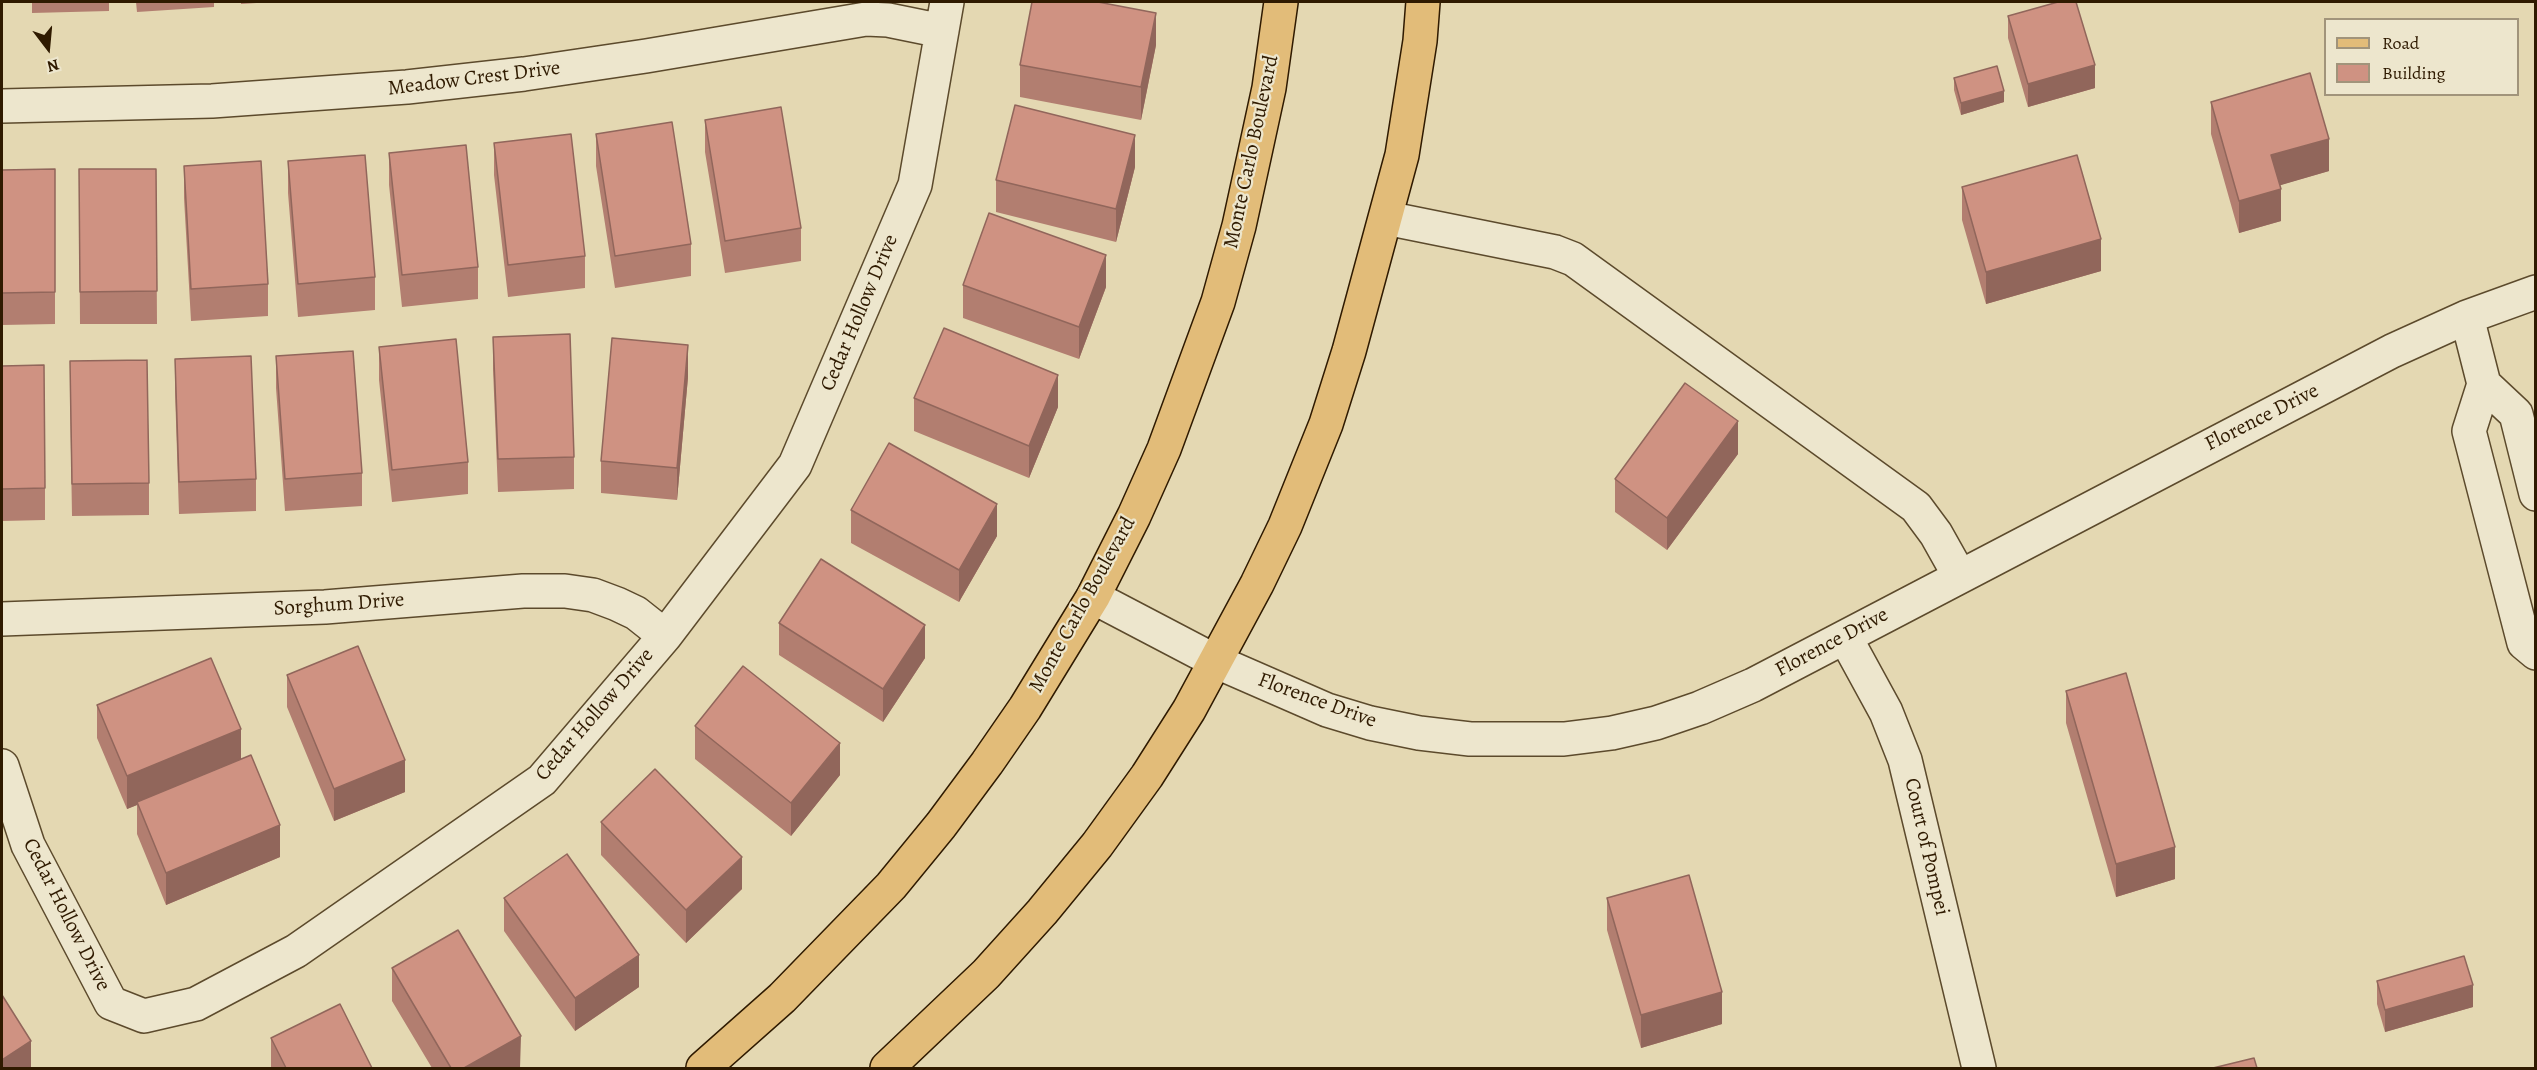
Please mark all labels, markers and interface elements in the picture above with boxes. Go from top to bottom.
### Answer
north arrow [18,18,78,78]
legend [2324,18,2519,96]
text: Road [2382,31,2419,55]
text: N [44,53,62,77]
street label: Monte Carlo Boulevard [1219,53,1285,251]
street label: Meadow Crest Drive [386,56,562,102]
text: Building [2382,61,2446,85]
street label: Cedar Hollow Drive [816,231,904,395]
street label: Florence Drive [2201,379,2323,457]
street label: Monte Carlo Boulevard [1024,513,1142,697]
street label: Sorghum Drive [273,588,405,622]
street label: Florence Drive [1771,603,1893,683]
street label: Cedar Hollow Drive [530,643,660,787]
street label: Florence Drive [1254,668,1380,734]
street label: Court of Pompei [1898,776,1954,918]
street label: Cedar Hollow Drive [17,835,115,995]

